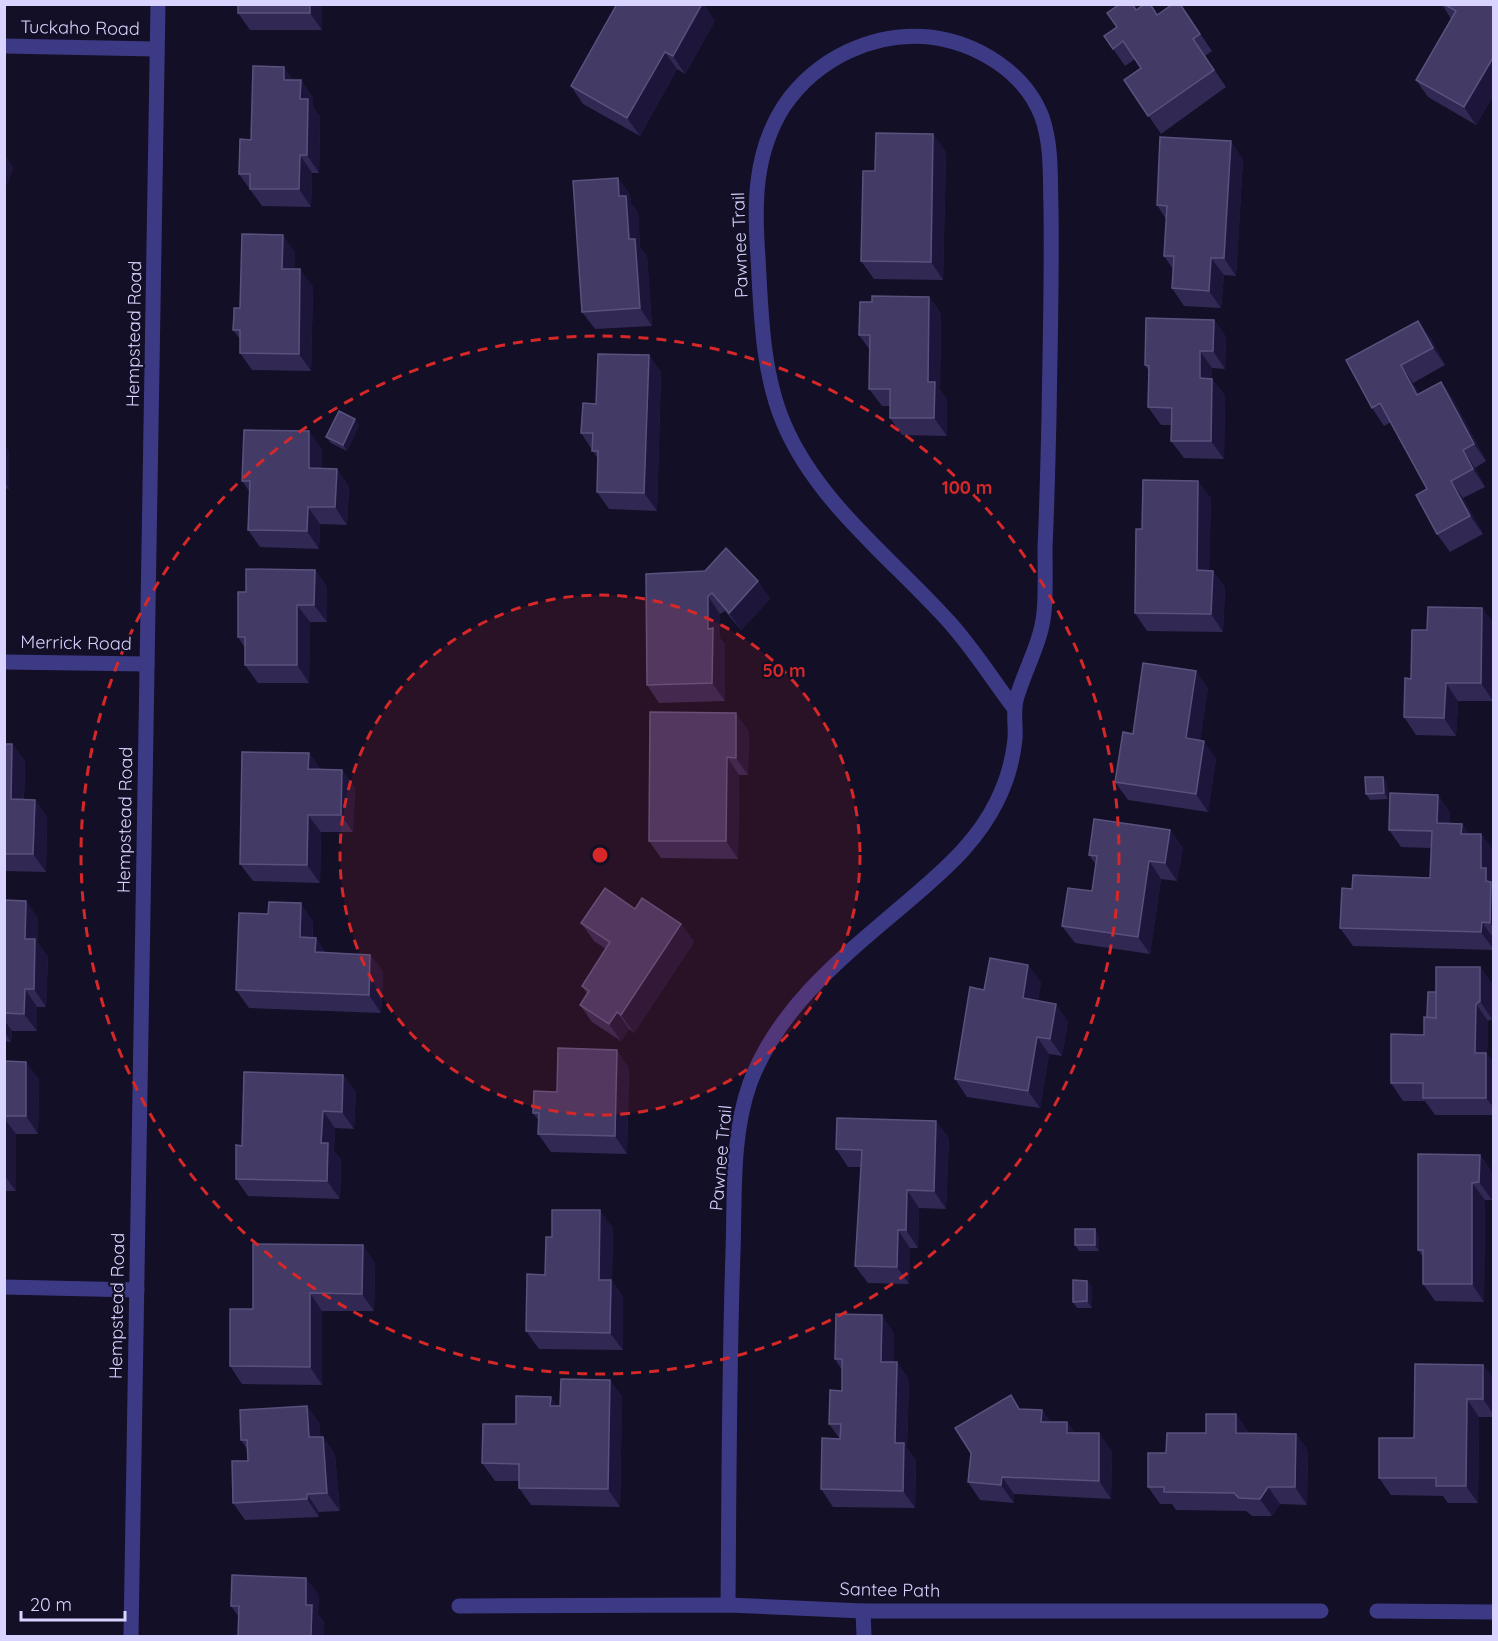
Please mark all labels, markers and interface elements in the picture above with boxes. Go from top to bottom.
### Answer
street label: Tuckaho Road [20,15,140,40]
street label: Pawnee Trail [726,192,753,298]
street label: Hempstead Road [121,261,146,407]
text: 100 m [942,476,992,499]
street label: Merrick Road [20,630,132,655]
text: 50 m [762,659,806,682]
street label: Hempstead Road [112,747,137,893]
centre of rings [590,845,610,865]
street label: Pawnee Trail [704,1104,737,1212]
street label: Hempstead Road [104,1233,129,1379]
street label: Santee Path [840,1577,940,1602]
scale bar [21,1584,124,1622]
text: 20 m [30,1593,72,1616]

